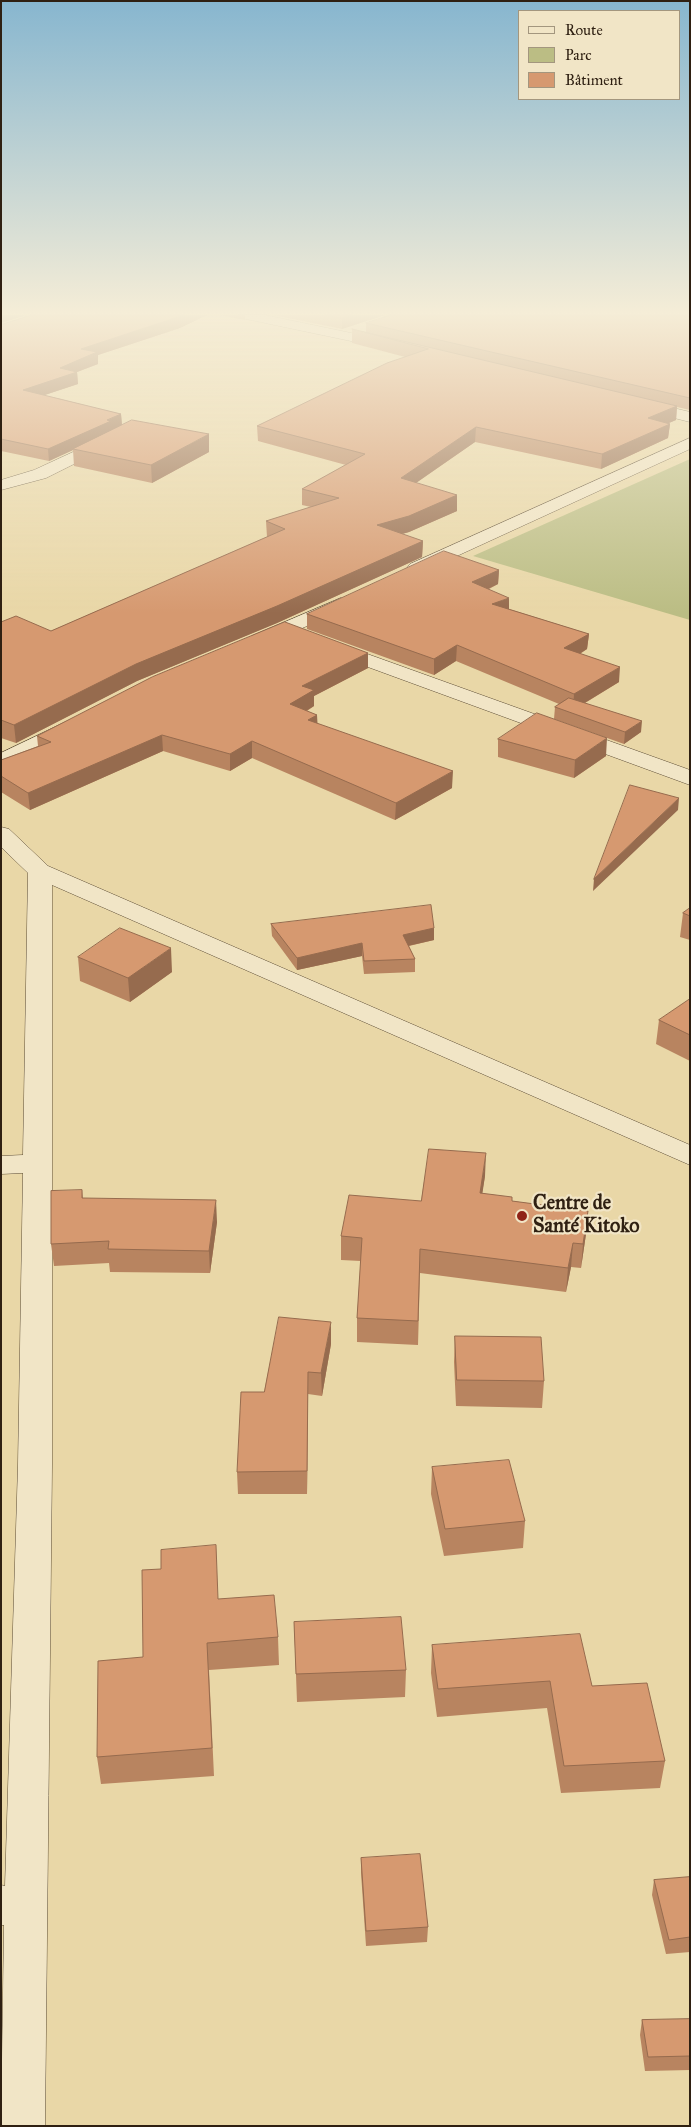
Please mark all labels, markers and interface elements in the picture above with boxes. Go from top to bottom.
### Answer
legend [518,10,681,100]
text: Route [565,21,603,39]
text: Parc [565,46,592,64]
text: Bâtiment [565,71,623,89]
place label: Centre de Santé Kitoko [533,1192,639,1239]
marker: Centre de Santé Kitoko [515,1209,529,1223]

